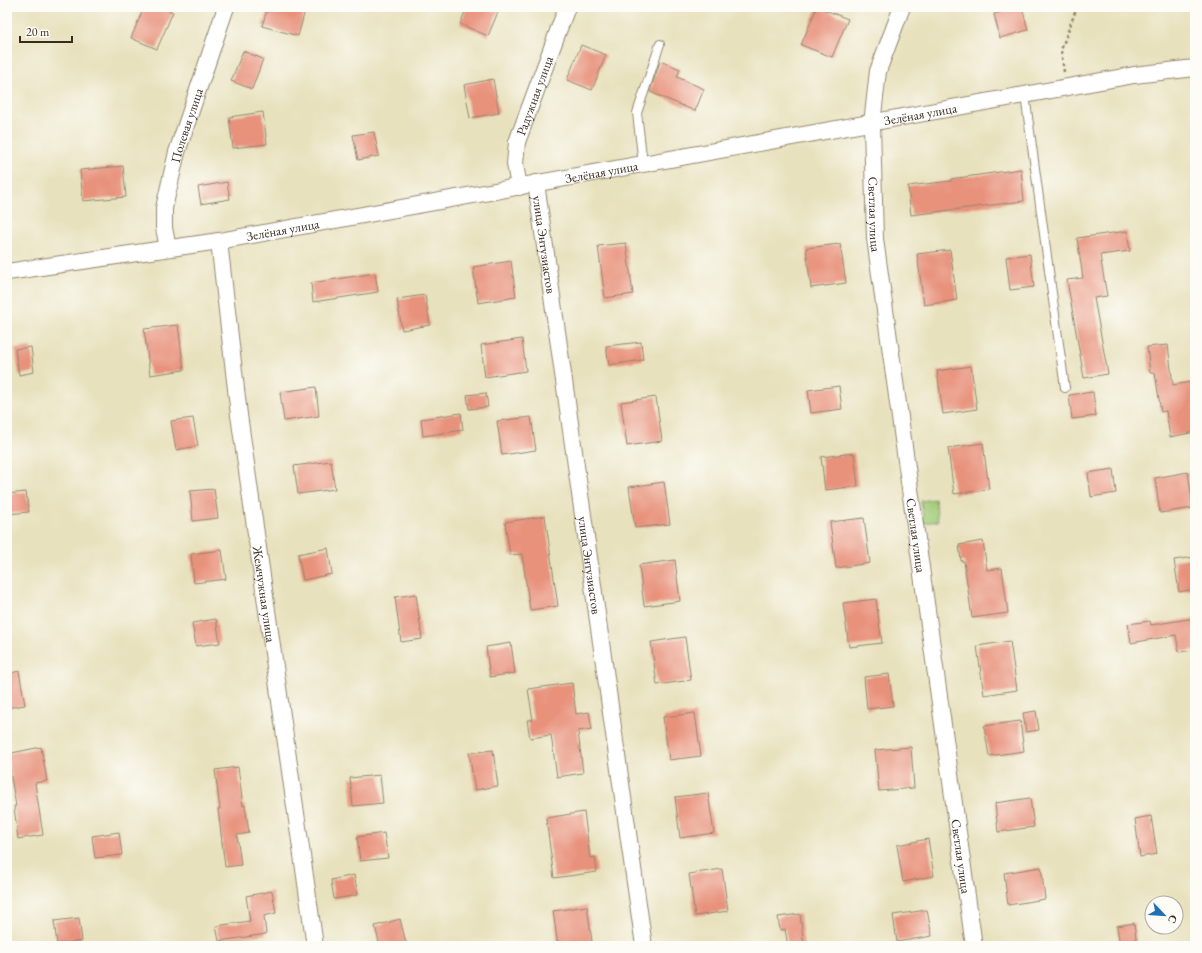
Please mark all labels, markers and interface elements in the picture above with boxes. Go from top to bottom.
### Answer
scale bar [20,18,72,44]
text: 20 m [26,24,50,40]
street label: Радужная улица [512,53,557,138]
street label: Полевая улица [166,85,207,164]
street label: Зелёная улица [882,99,959,129]
street label: Зелёная улица [564,157,640,187]
street label: Светлая улица [865,177,885,254]
street label: улица Энтузиастов [529,194,560,295]
street label: Зелёная улица [245,214,321,244]
street label: Светлая улица [903,497,930,575]
street label: улица Энтузиастов [575,515,605,616]
street label: Жемчужная улица [249,544,280,644]
street label: Светлая улица [948,818,975,895]
north arrow [1144,895,1184,935]
text: С [1165,913,1181,926]

